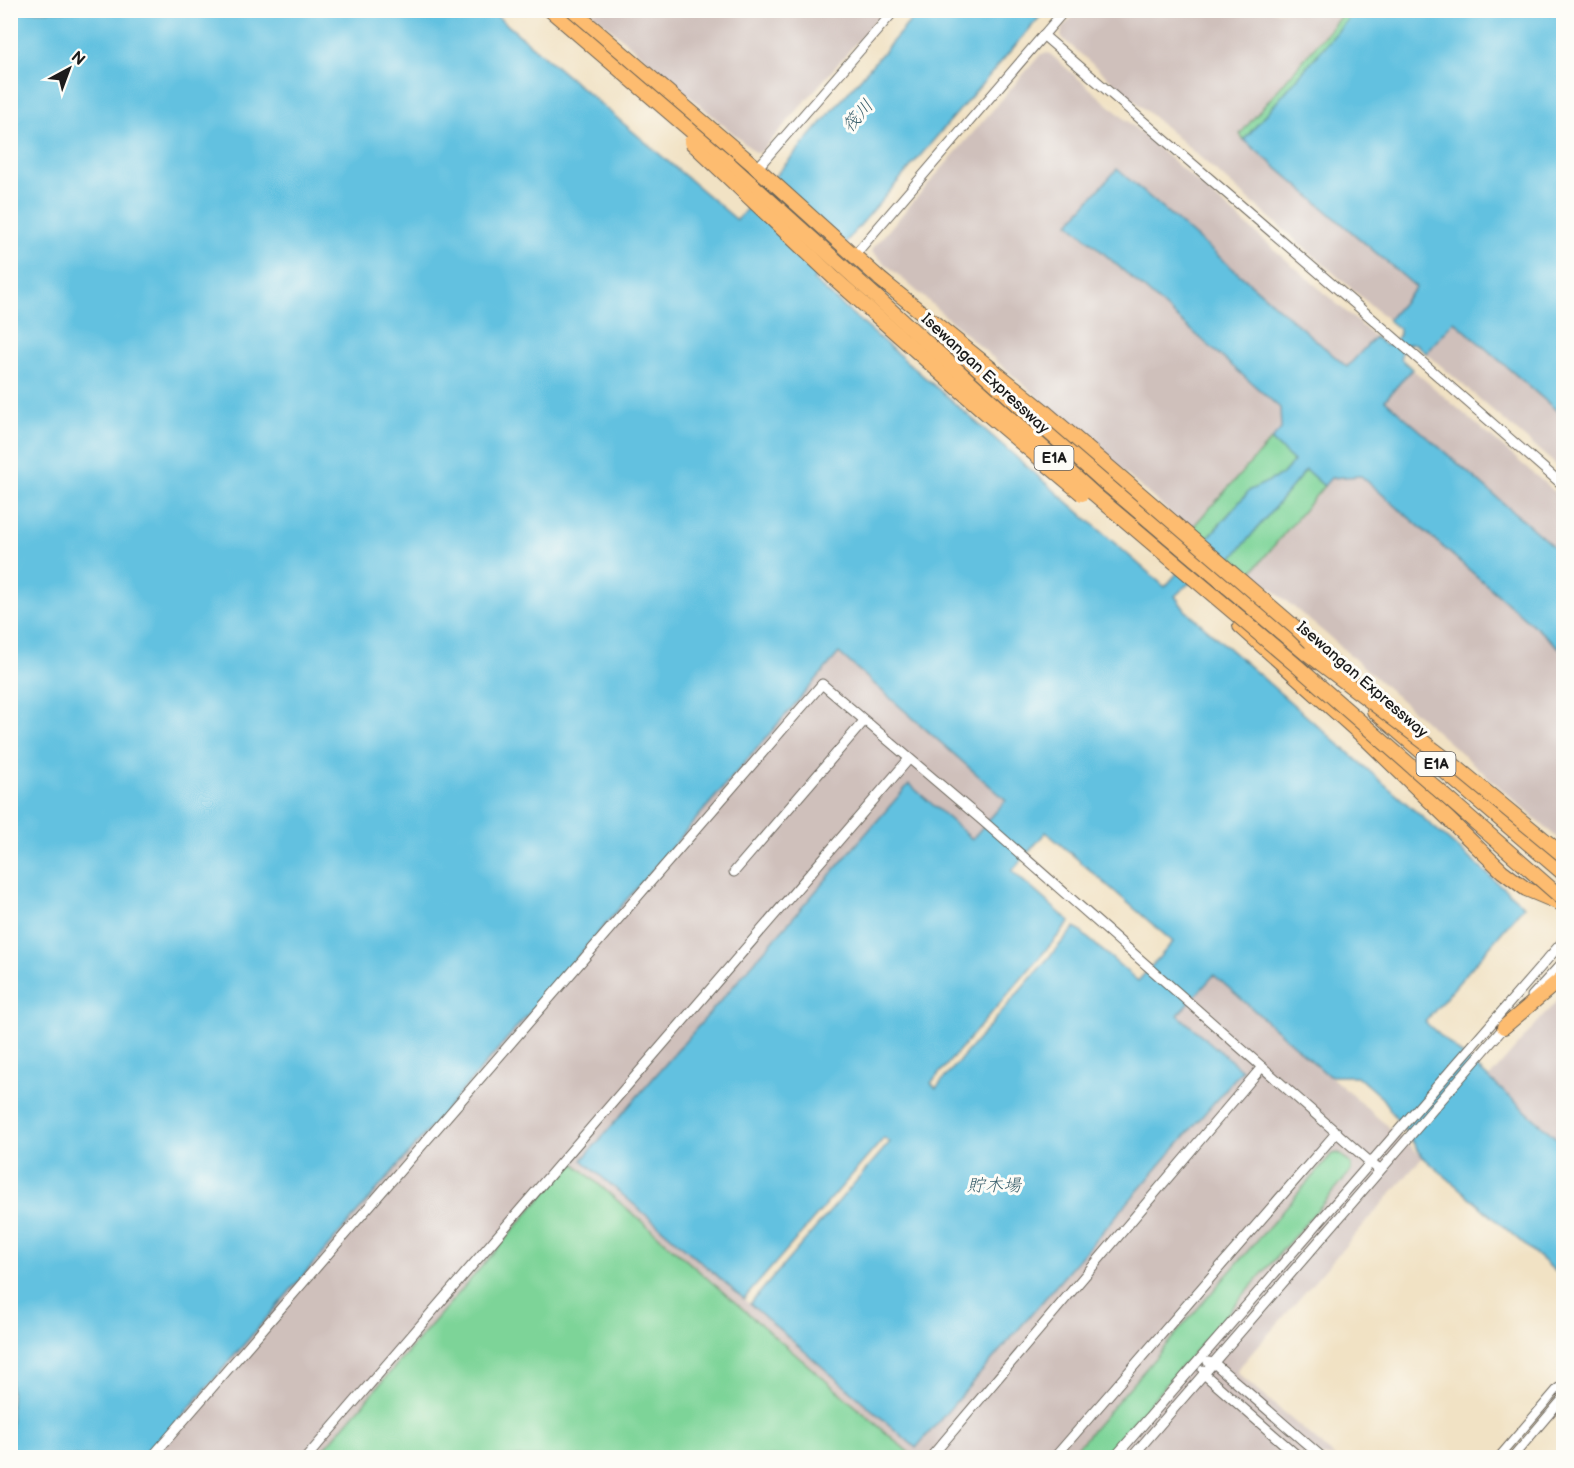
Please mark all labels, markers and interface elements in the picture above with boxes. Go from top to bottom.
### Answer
north arrow [39,39,99,99]
text: N [67,48,89,70]
water label: 筏川 [838,96,878,136]
street label: Isewangan Expressway [917,310,1053,439]
road number: E1A [1034,446,1074,470]
street label: Isewangan Expressway [1292,618,1432,743]
road number: E1A [1416,752,1456,776]
water label: 貯木場 [967,1175,1023,1196]

